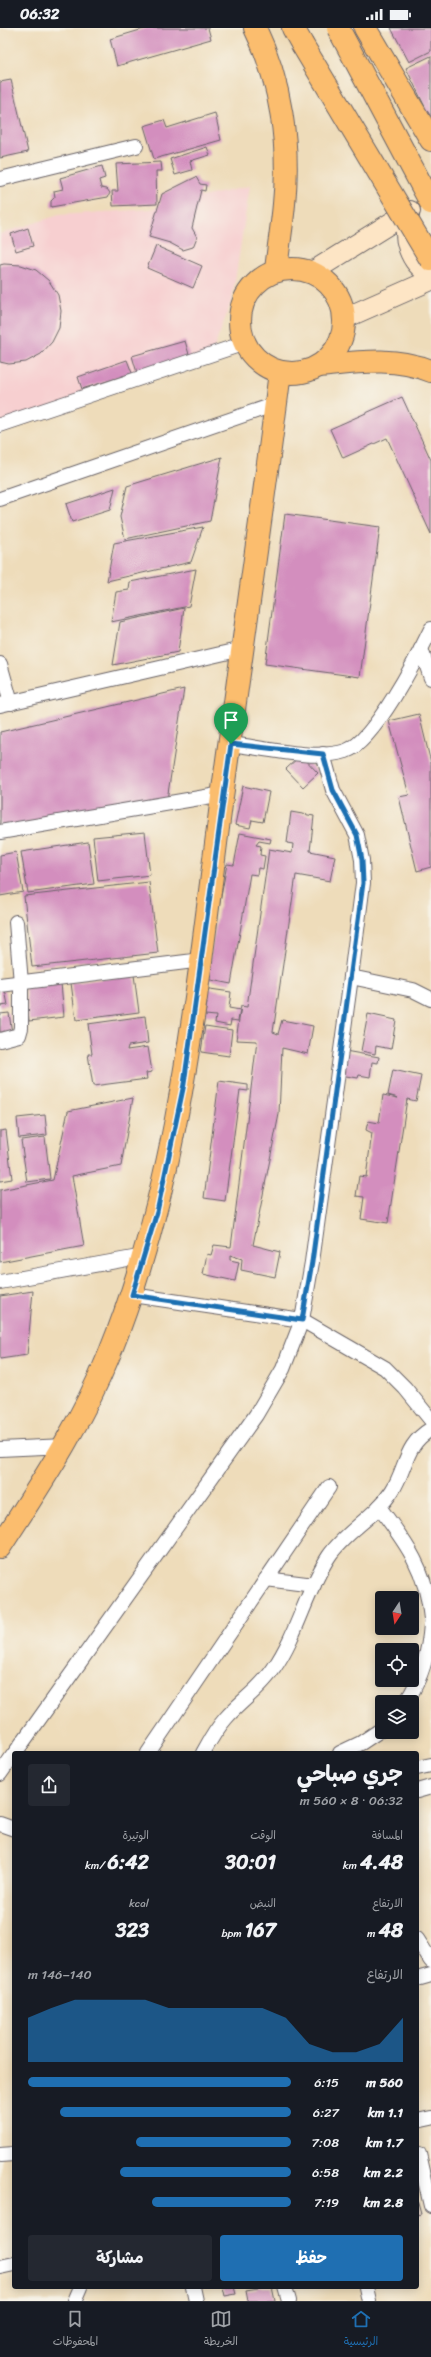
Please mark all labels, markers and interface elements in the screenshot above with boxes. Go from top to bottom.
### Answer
text: 06:32 [20,1,59,27]
pin [214,703,248,744]
icon: arrive [220,709,242,731]
north arrow [375,1591,419,1635]
map controls [375,1591,419,1739]
button: locate [375,1643,419,1687]
button: layers [375,1695,419,1739]
text: جري صباحي [297,1754,403,1793]
button: share [28,1764,70,1806]
text: 06:32 · 8 × 560 m [300,1789,403,1812]
text: الوتيرة [122,1826,149,1845]
text: الوقت [250,1826,276,1845]
text: المسافة [372,1826,403,1845]
text: 6:42 [108,1845,149,1880]
text: 30:01 [225,1845,276,1880]
text: 4.48 [360,1845,403,1880]
text: /km [85,1856,108,1875]
text: km [343,1856,360,1875]
text: kcal [129,1894,149,1913]
text: النبض [250,1894,276,1913]
text: الارتفاع [372,1894,403,1913]
text: 323 [116,1913,149,1948]
text: 167 [245,1913,276,1948]
text: 48 [378,1913,403,1948]
text: bpm [221,1924,245,1943]
text: m [367,1924,378,1943]
text: 140–146 m [28,1963,92,1986]
text: الارتفاع [367,1963,403,1986]
text: 6:15 [314,2071,339,2094]
text: 560 m [366,2071,403,2094]
text: 6:27 [313,2101,339,2124]
text: 1.1 km [368,2101,403,2124]
text: 7:08 [312,2131,339,2154]
text: 1.7 km [366,2131,403,2154]
text: 6:58 [312,2161,339,2184]
text: 2.2 km [364,2161,403,2184]
text: 7:19 [314,2191,339,2214]
text: 2.8 km [363,2191,403,2214]
button: مشاركة [28,2235,212,2281]
button: حفظ [220,2235,403,2281]
tab: المحفوظات [53,2308,98,2351]
tab: الخريطة [204,2308,238,2351]
tab: الرئيسية [344,2308,378,2351]

